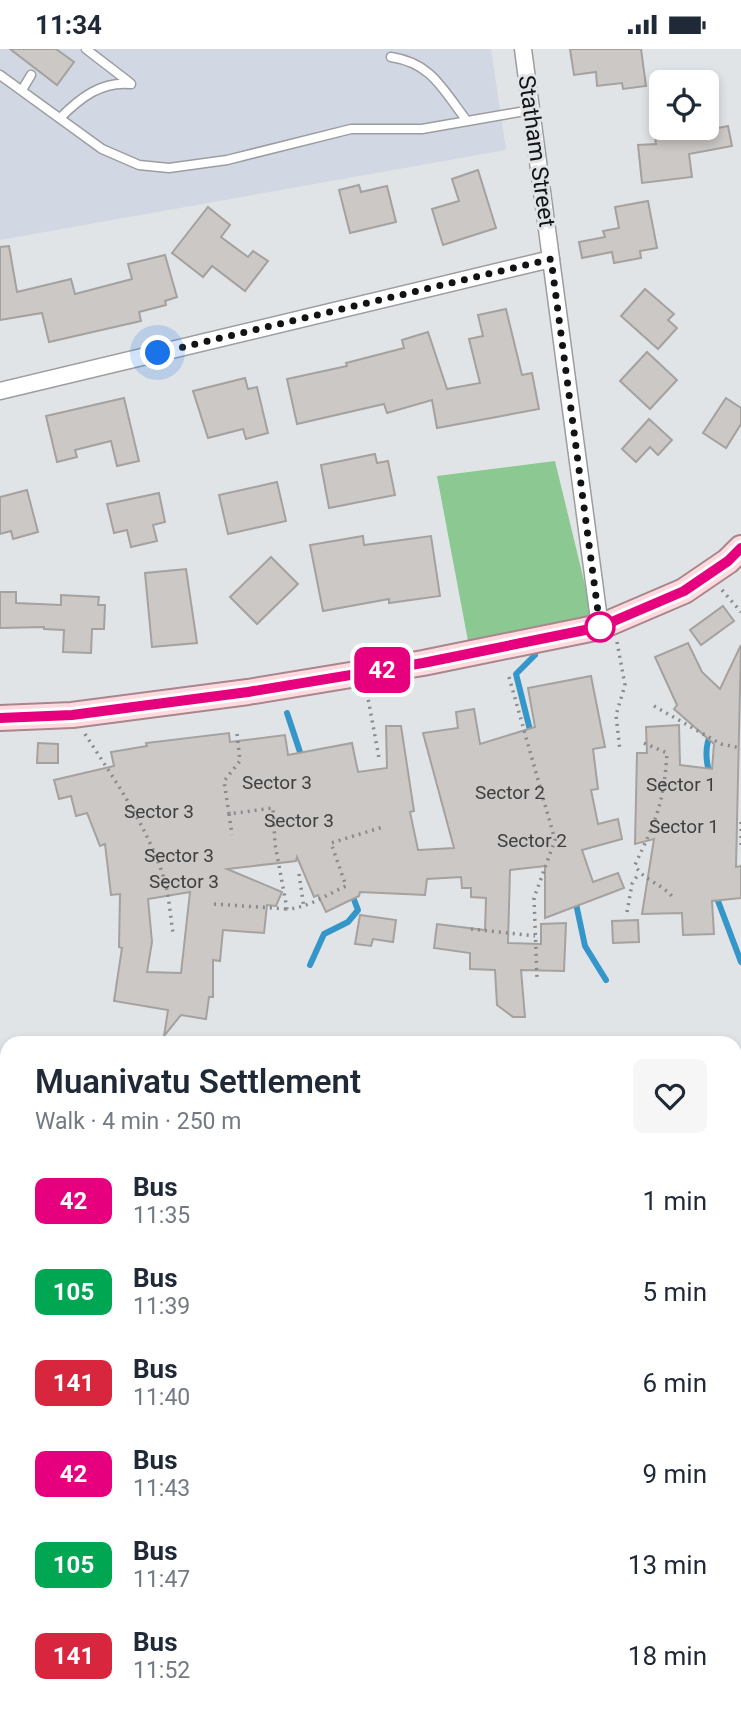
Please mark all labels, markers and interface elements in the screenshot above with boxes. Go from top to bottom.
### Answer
text: 11:34 [35,10,102,40]
map controls [649,70,719,140]
button: locate [649,70,719,140]
street label: Statham Street [512,73,561,229]
your location [140,335,175,370]
unlabelled marker [585,612,615,642]
line badge: 42 [350,647,414,693]
text: 42 [368,656,396,684]
house number: Sector 3 [242,771,312,794]
house number: Sector 1 [646,773,716,796]
house number: Sector 2 [475,781,545,804]
house number: Sector 3 [124,800,194,823]
house number: Sector 3 [264,809,334,832]
house number: Sector 1 [649,815,719,838]
house number: Sector 2 [497,829,567,852]
house number: Sector 3 [144,844,214,867]
house number: Sector 3 [149,870,219,893]
button: heart [633,1059,707,1133]
text: Muanivatu Settlement [35,1062,361,1101]
text: Walk · 4 min · 250 m [35,1108,241,1135]
text: Bus [133,1172,178,1202]
text: 1 min [642,1186,707,1216]
text: 42 [60,1187,87,1215]
text: 11:35 [133,1202,190,1229]
text: Bus [133,1263,178,1293]
text: 5 min [642,1277,707,1307]
text: 105 [53,1278,94,1306]
text: 11:39 [133,1293,190,1320]
text: Bus [133,1354,178,1384]
text: 6 min [642,1368,707,1398]
text: 141 [53,1369,94,1397]
text: 11:40 [133,1384,190,1411]
text: Bus [133,1445,178,1475]
text: 9 min [642,1459,707,1489]
text: 42 [60,1460,87,1488]
text: 11:43 [133,1475,190,1502]
text: Bus [133,1536,178,1566]
text: 13 min [628,1550,707,1580]
text: 105 [53,1551,94,1579]
text: 11:47 [133,1566,190,1593]
text: Bus [133,1627,178,1657]
text: 18 min [628,1641,707,1671]
text: 141 [53,1642,94,1670]
text: 11:52 [133,1657,190,1684]

